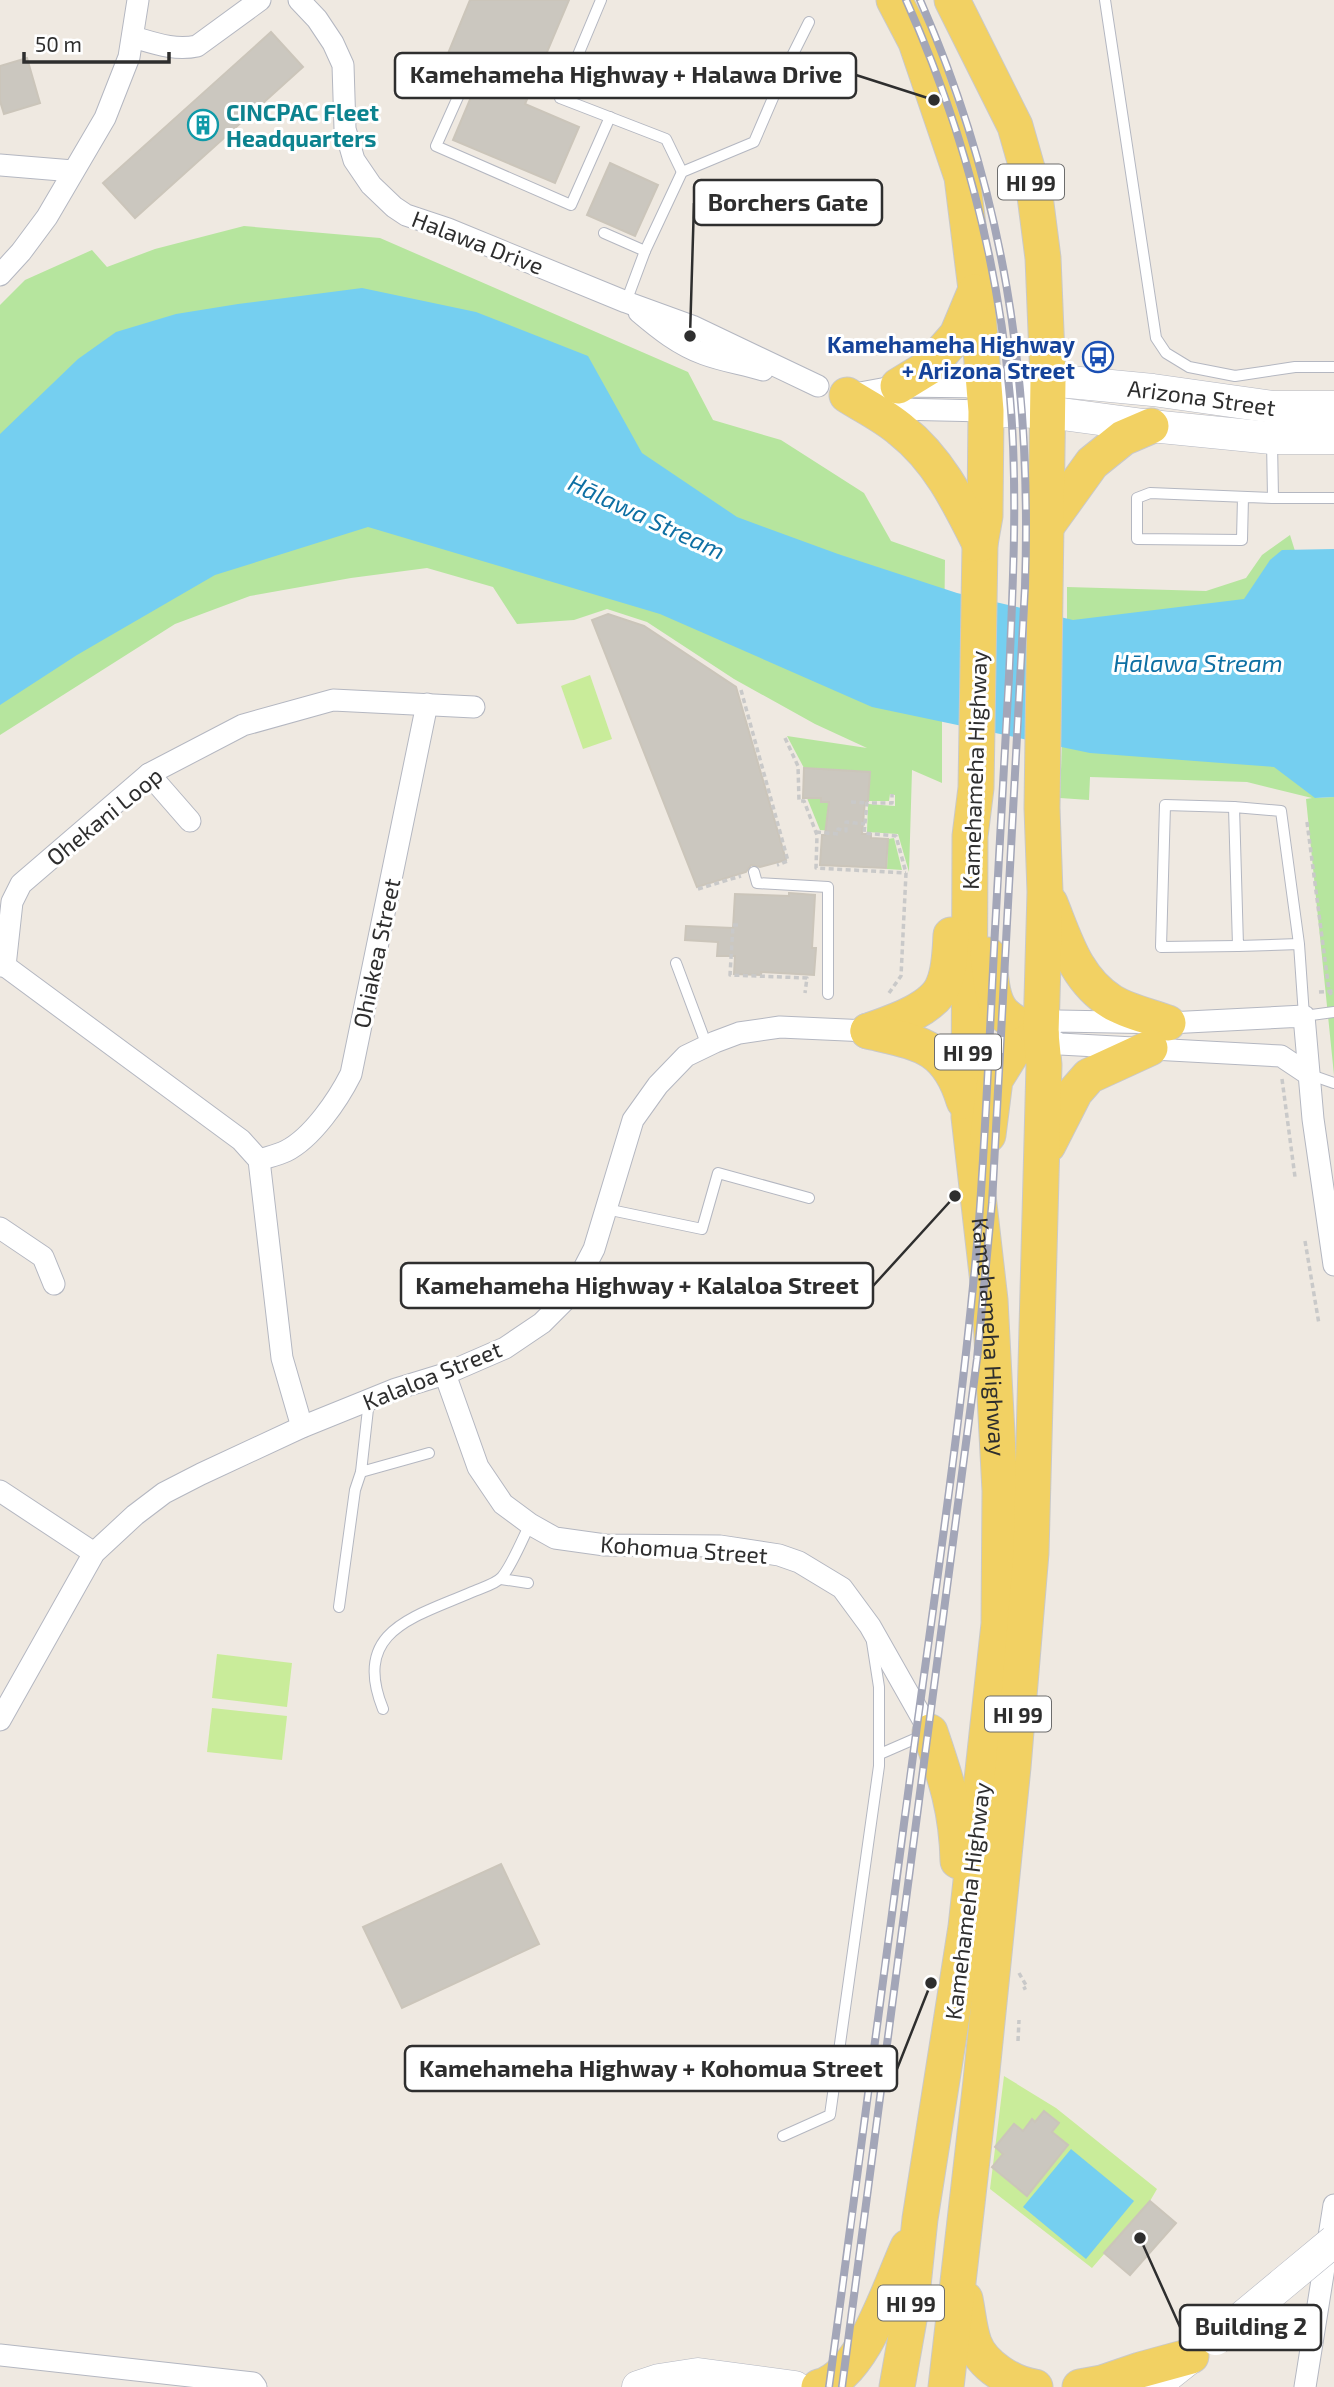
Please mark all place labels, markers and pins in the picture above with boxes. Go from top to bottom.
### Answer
callout: Kamehameha Highway + Halawa Drive [395,53,856,98]
place label: CINCPAC Fleet Headquarters [226,98,379,152]
building icon: CINCPAC Fleet Headquarters [186,108,220,142]
callout: Borchers Gate [694,180,882,225]
place label: Kamehameha Highway + Arizona Street [827,330,1075,384]
bus stop icon: Kamehameha Highway + Arizona Street [1081,340,1115,374]
callout: Kamehameha Highway + Kalaloa Street [401,1263,873,1308]
callout: Kamehameha Highway + Kohomua Street [405,2046,897,2091]
callout: Building 2 [1180,2305,1321,2350]

